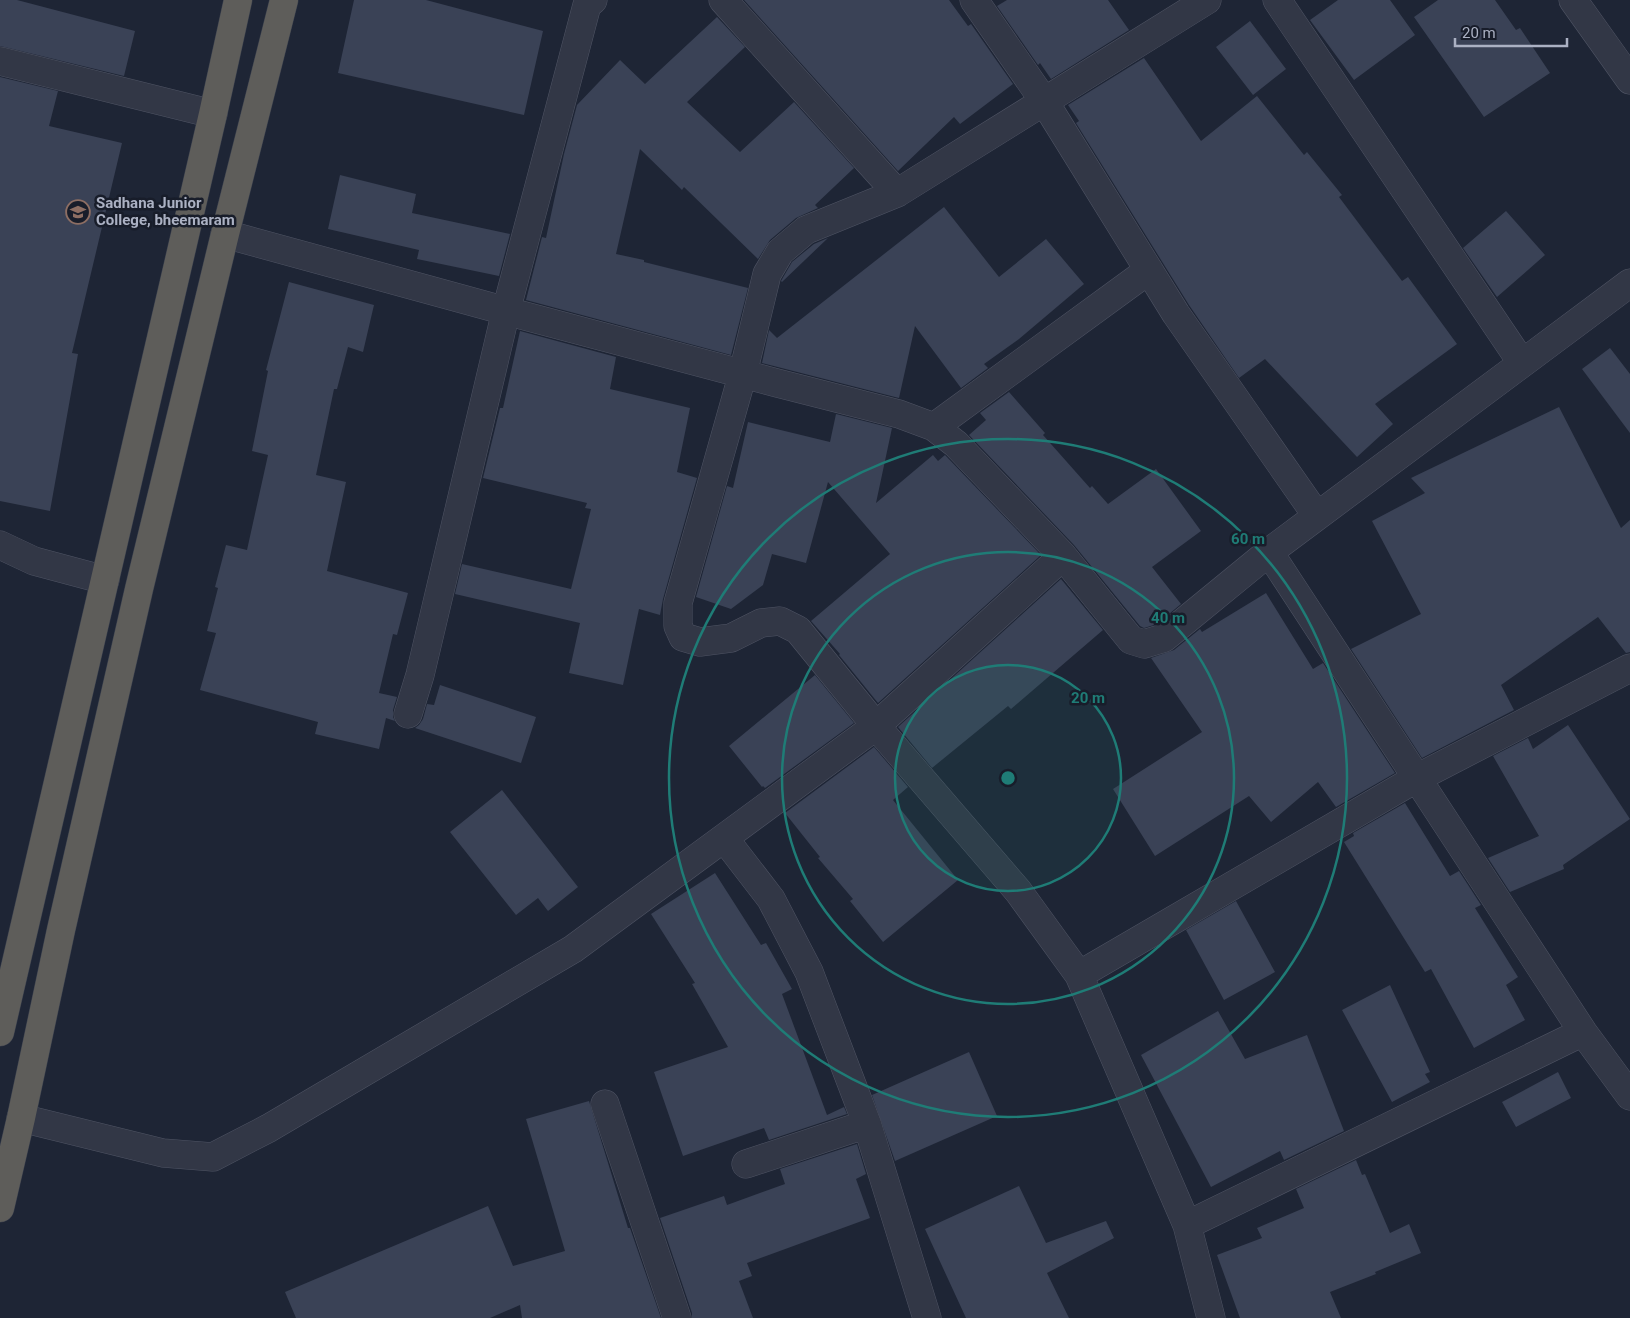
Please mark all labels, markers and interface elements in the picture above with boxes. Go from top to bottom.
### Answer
scale bar [1455,15,1568,47]
text: 20 m [1462,24,1496,42]
place label: Sadhana Junior College, bheemaram [96,194,235,229]
school or university icon: Sadhana Junior College, bheemaram [65,199,91,225]
text: 60 m [1231,530,1265,548]
text: 40 m [1151,609,1185,627]
text: 20 m [1071,689,1105,707]
centre of rings [999,769,1017,787]

